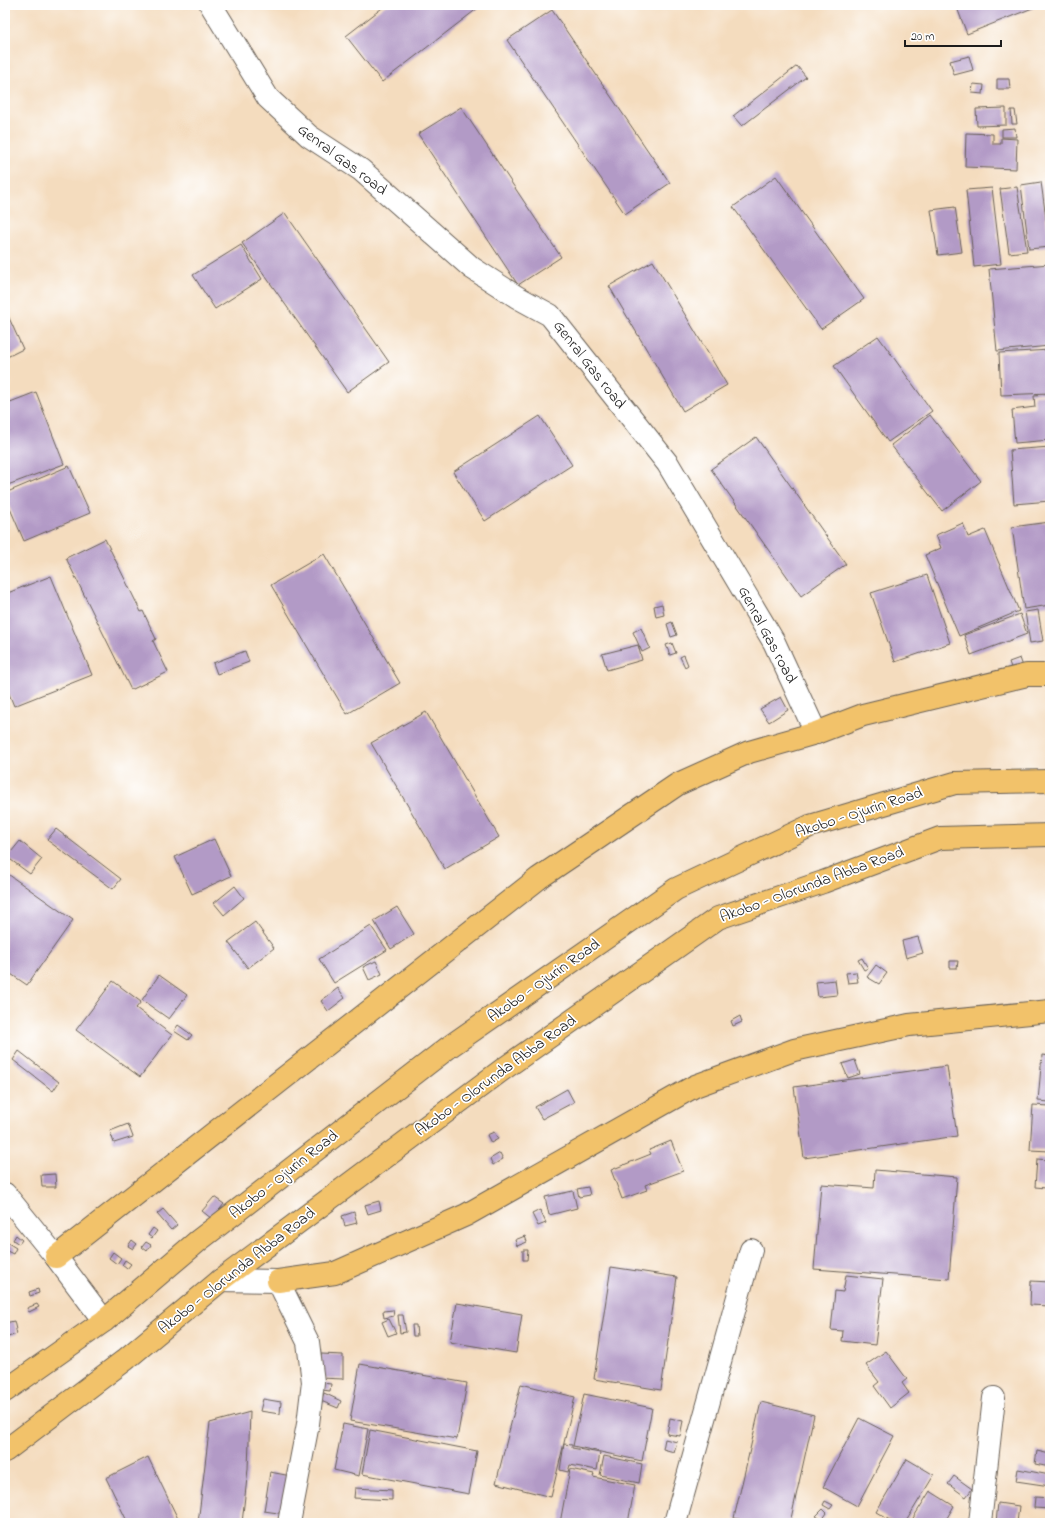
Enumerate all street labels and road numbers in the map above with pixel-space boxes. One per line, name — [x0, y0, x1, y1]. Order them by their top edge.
street label: Genral Gas road — [292, 118, 392, 202]
street label: Genral Gas road — [547, 315, 631, 415]
street label: Genral Gas road — [731, 582, 803, 688]
street label: Akobo - Ojurin Road — [792, 781, 926, 845]
street label: Akobo - Olorunda Abba Road — [717, 840, 907, 930]
street label: Akobo - Ojurin Road — [483, 933, 605, 1029]
street label: Akobo - Olorunda Abba Road — [410, 1009, 582, 1143]
street label: Akobo - Ojurin Road — [224, 1125, 344, 1225]
street label: Akobo - Olorunda Abba Road — [153, 1202, 321, 1340]

